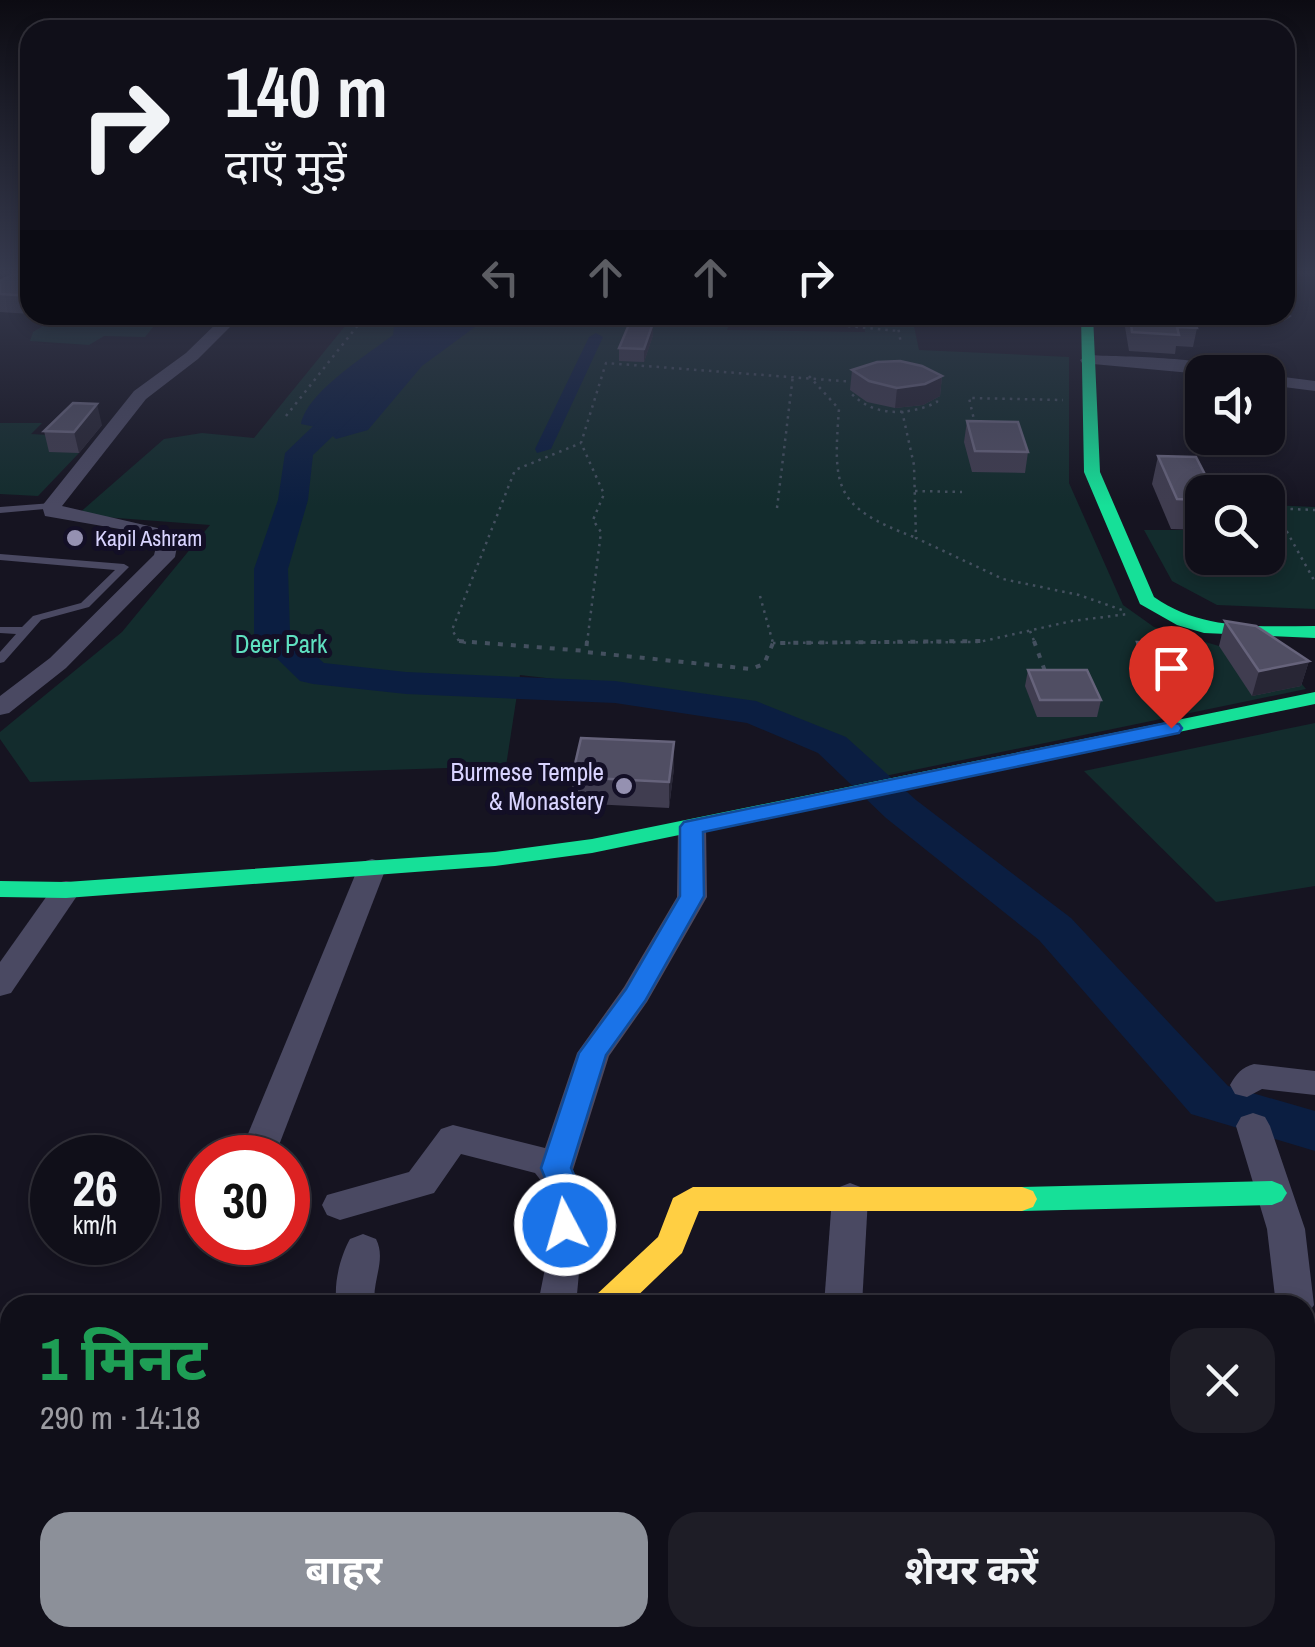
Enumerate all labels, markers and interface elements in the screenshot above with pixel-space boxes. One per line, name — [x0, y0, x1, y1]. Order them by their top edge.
text: 140 m — [225, 45, 388, 139]
icon: right — [60, 60, 190, 190]
text: दाएँ मुड़ें — [225, 135, 347, 196]
icon: left — [473, 250, 528, 305]
icon: ahead — [578, 250, 633, 305]
icon: ahead — [683, 250, 738, 305]
icon: right — [788, 250, 843, 305]
map controls — [1185, 355, 1285, 575]
button: sound — [1185, 355, 1285, 455]
button: search — [1185, 475, 1285, 575]
place label: Kapil Ashram — [95, 523, 202, 553]
marker: Kapil Ashram — [64, 527, 86, 549]
pin — [1129, 626, 1214, 729]
park label: Deer Park — [235, 627, 328, 661]
icon: arrive — [1144, 641, 1199, 696]
place label: Burmese Temple & Monastery — [451, 755, 605, 818]
marker: Burmese Temple & Monastery — [613, 775, 635, 797]
speed limit sign: 30 — [180, 1135, 310, 1265]
text: 26 — [72, 1154, 118, 1222]
position arrow — [513, 1173, 617, 1277]
text: km/h — [73, 1208, 117, 1242]
text: 1 मिनट — [40, 1318, 207, 1399]
button: close — [1170, 1328, 1275, 1433]
text: 290 m · 14:18 — [40, 1396, 200, 1439]
button: बाहर — [40, 1512, 648, 1627]
button: शेयर करें — [668, 1512, 1275, 1627]

